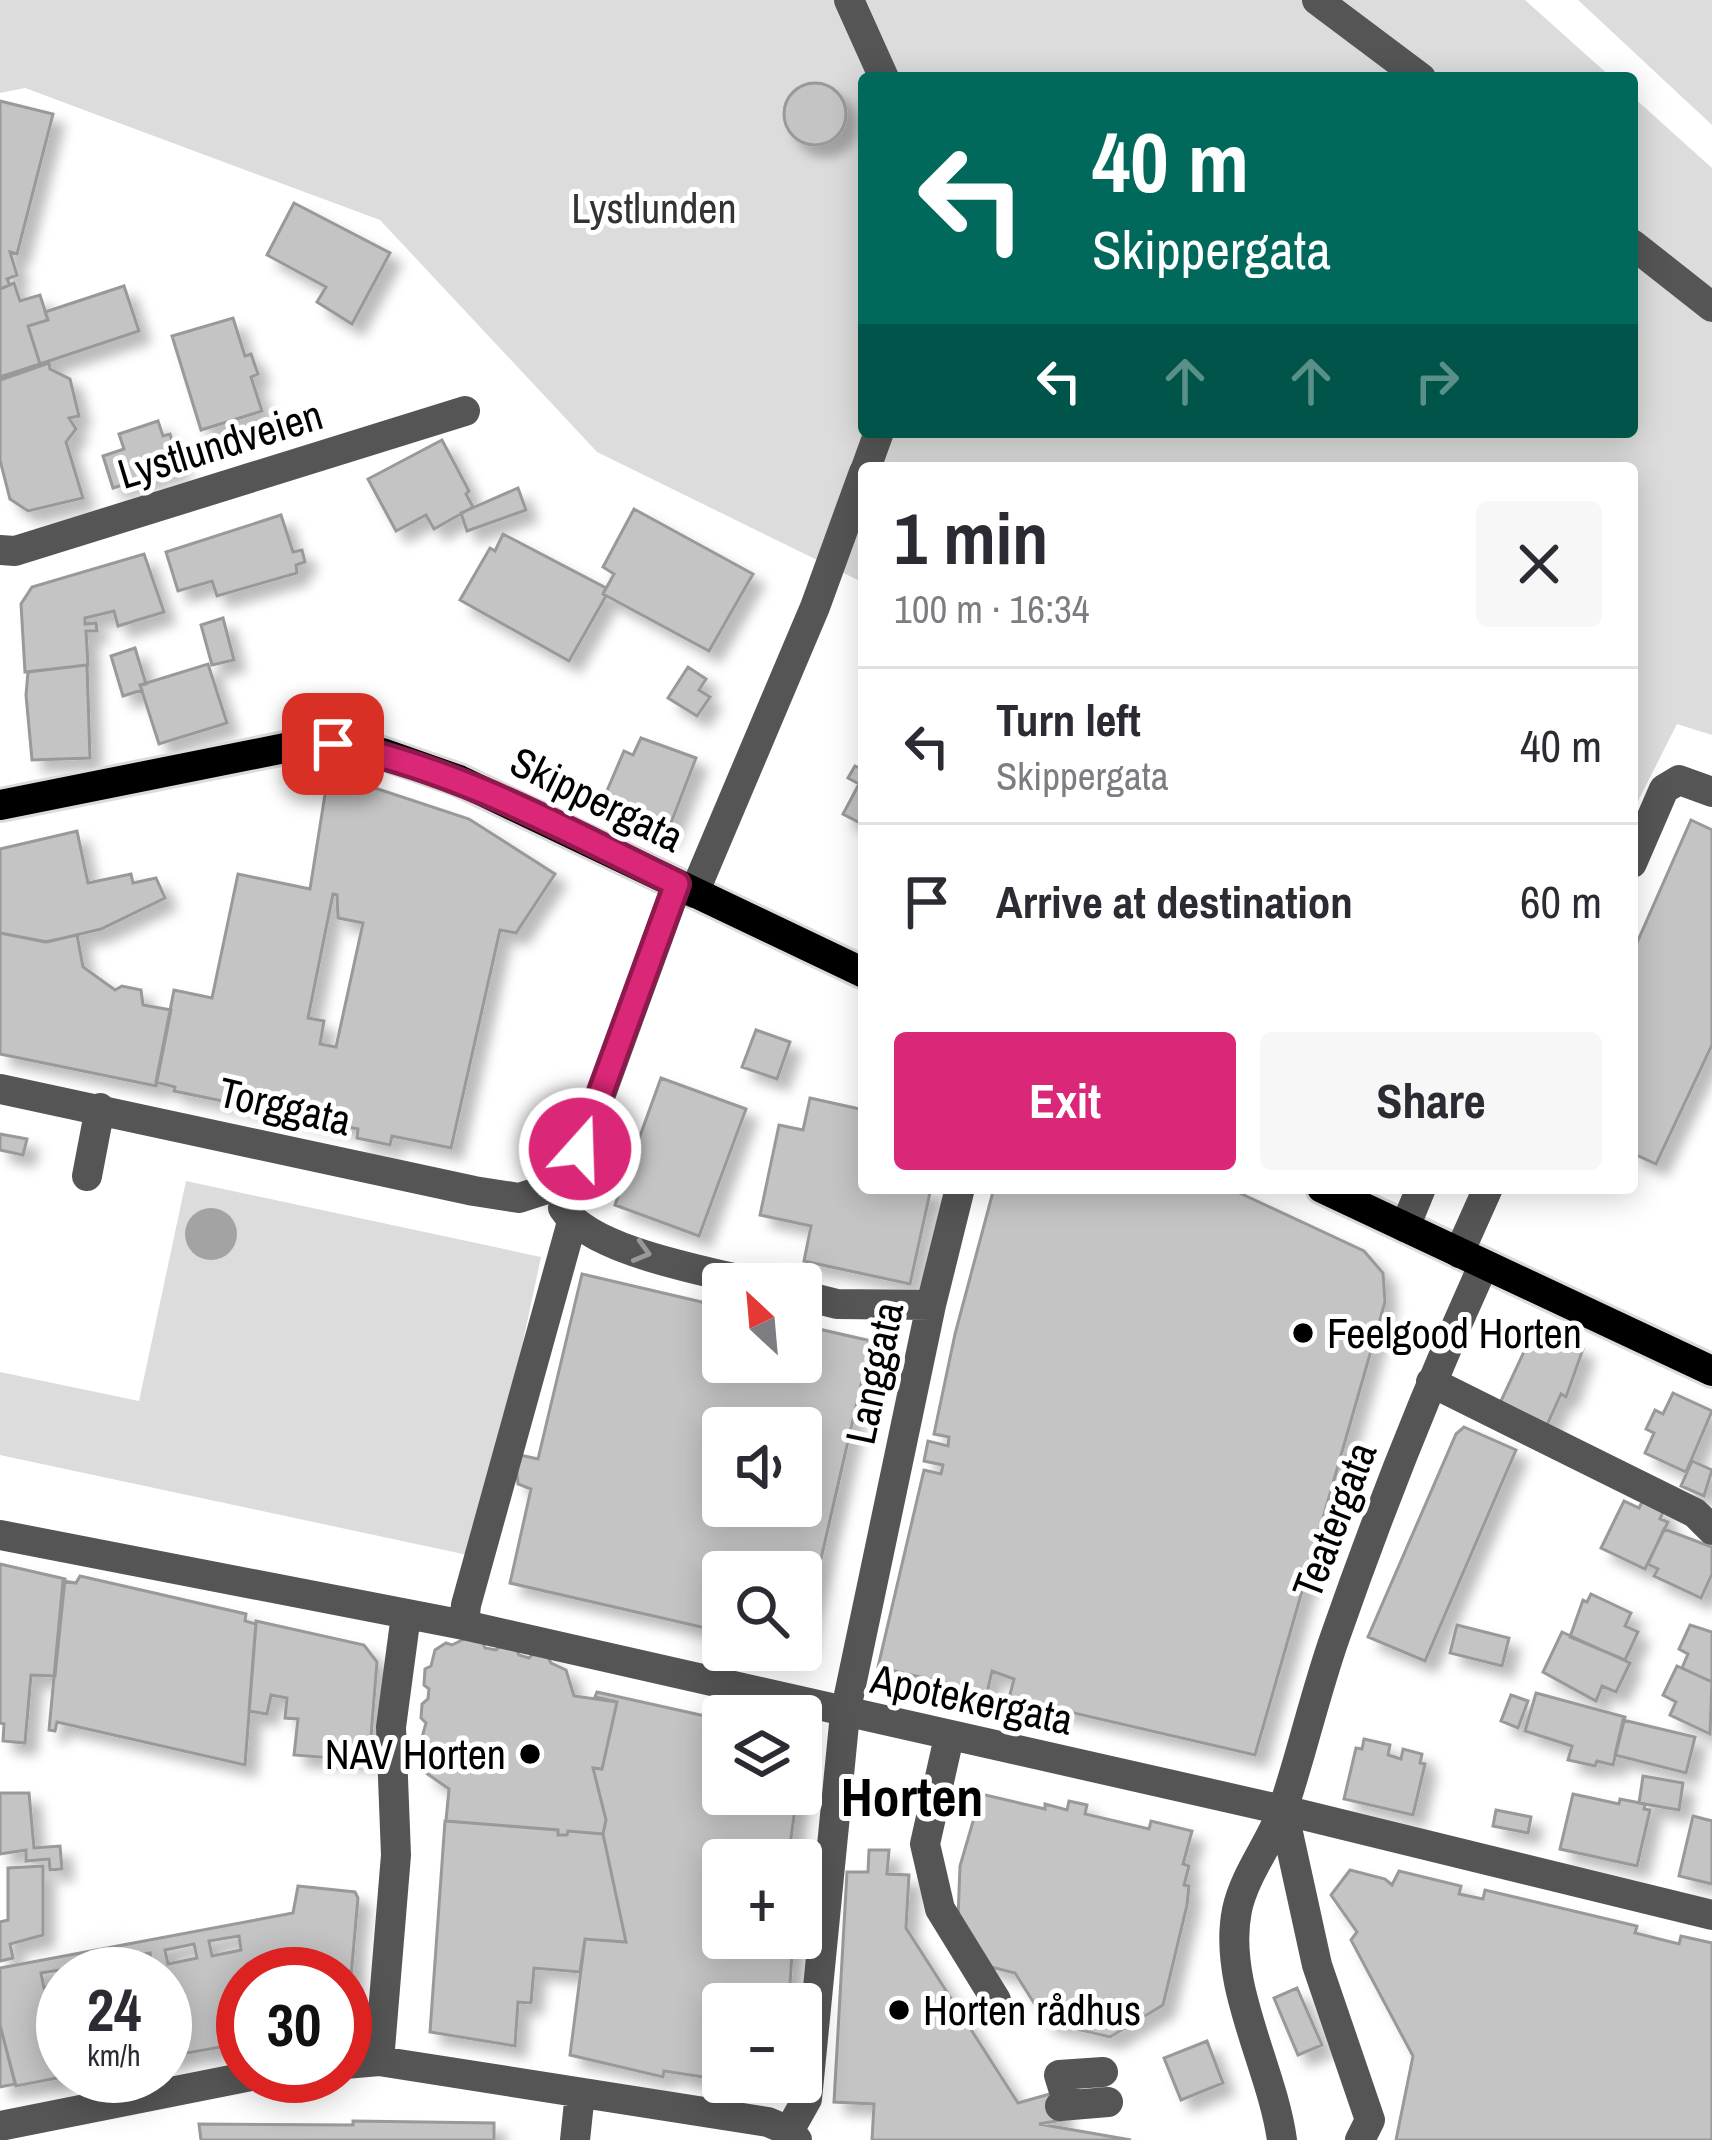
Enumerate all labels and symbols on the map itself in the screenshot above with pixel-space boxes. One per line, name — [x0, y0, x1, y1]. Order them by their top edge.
park label: Lystlunden — [571, 180, 737, 236]
street label: Lystlundveien — [111, 386, 329, 502]
pin — [282, 693, 384, 795]
street label: Skippergata — [501, 733, 693, 865]
street label: Torggata — [213, 1064, 357, 1148]
position arrow — [517, 1086, 643, 1212]
one-way arrow — [631, 1238, 652, 1263]
north arrow — [702, 1263, 822, 1383]
street label: Langgata — [832, 1297, 916, 1449]
place label: Feelgood Horten — [1327, 1305, 1582, 1361]
marker: Feelgood Horten — [1290, 1320, 1316, 1346]
street label: Teatergata — [1279, 1434, 1389, 1606]
street label: Apotekergata — [865, 1650, 1078, 1748]
place label: NAV Horten — [325, 1726, 506, 1782]
marker: NAV Horten — [517, 1741, 543, 1767]
district label: Horten — [841, 1760, 983, 1833]
speed limit sign: 30 — [216, 1947, 372, 2103]
place label: Horten rådhus — [923, 1982, 1141, 2038]
marker: Horten rådhus — [886, 1997, 912, 2023]

